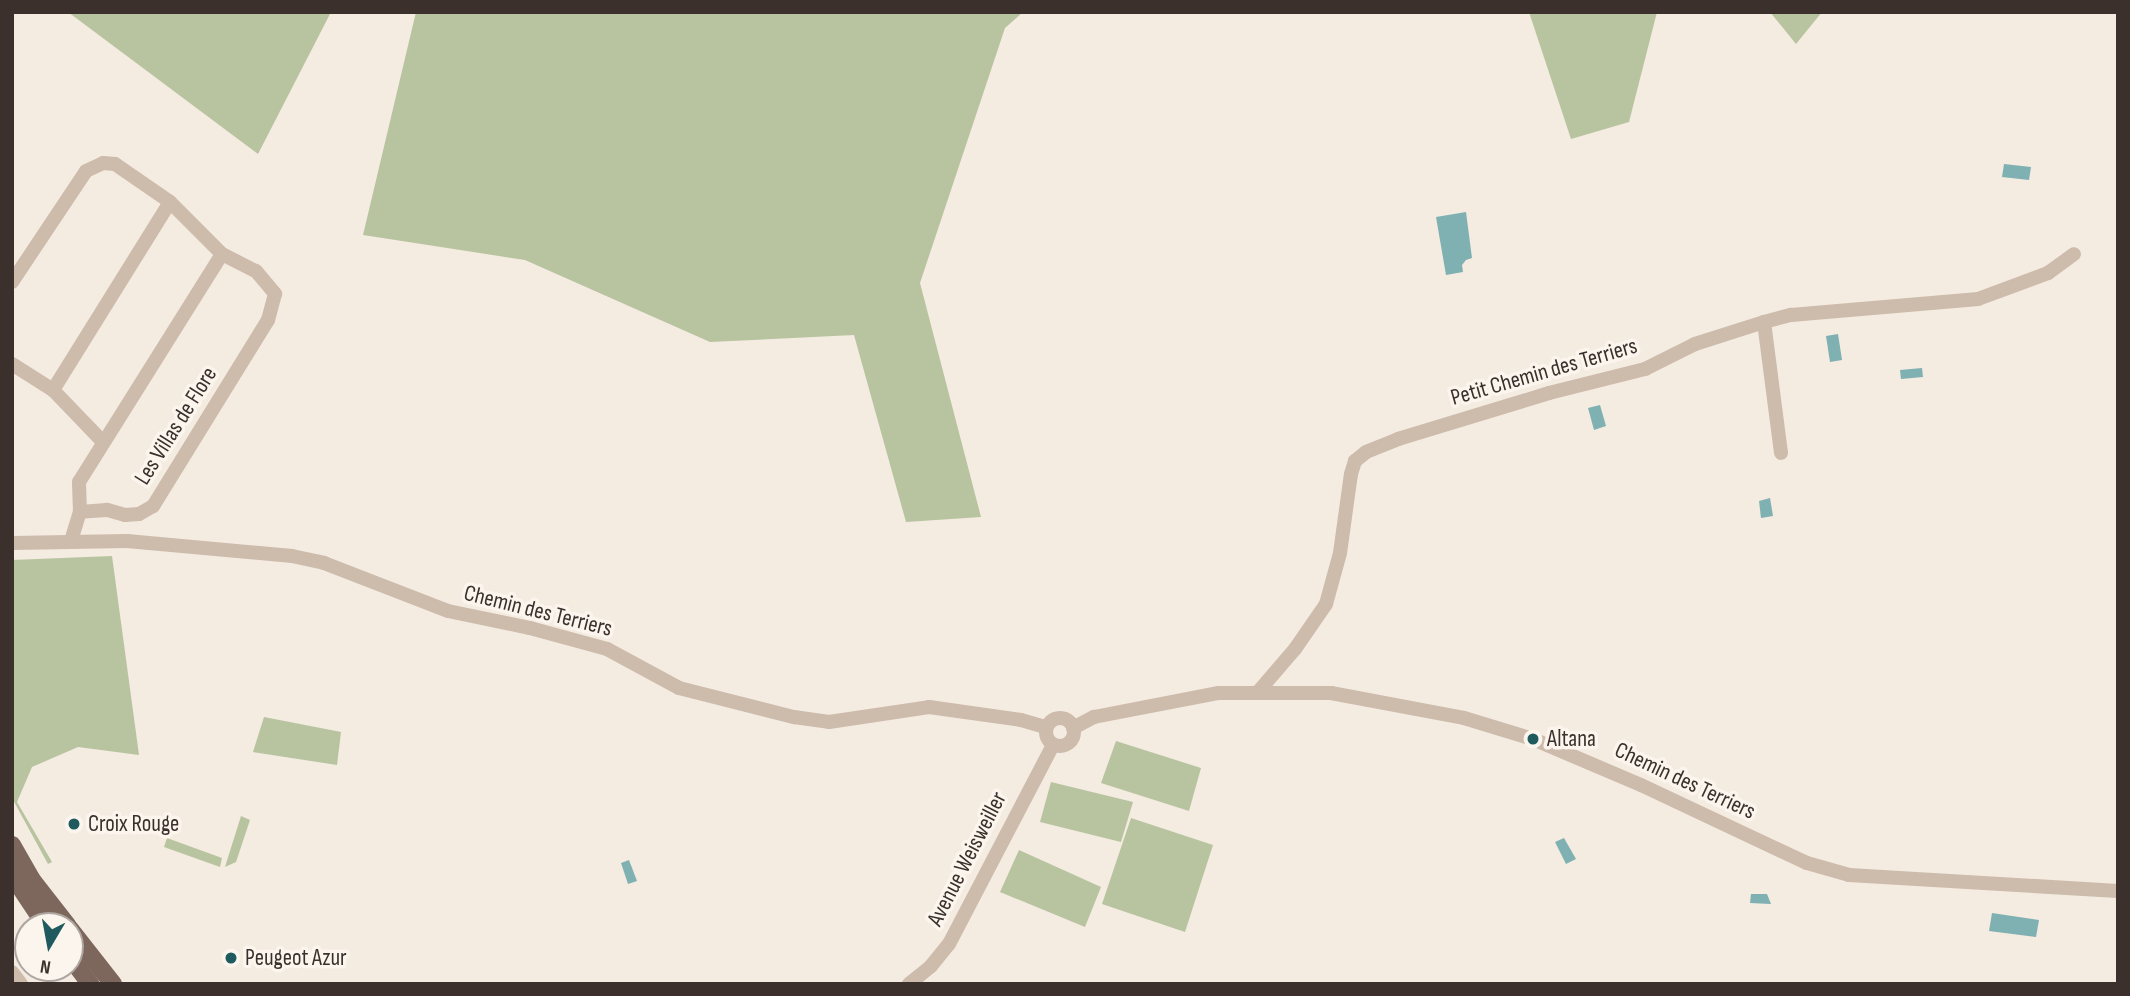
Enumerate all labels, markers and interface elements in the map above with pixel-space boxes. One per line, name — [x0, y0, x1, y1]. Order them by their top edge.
street label: Petit Chemin des Terriers — [1448, 332, 1640, 412]
street label: Les Villas de Flore — [129, 362, 223, 490]
street label: Chemin des Terriers — [461, 579, 615, 643]
place label: Altana — [1547, 725, 1596, 753]
marker: Altana — [1525, 731, 1541, 747]
street label: Chemin des Terriers — [1610, 736, 1760, 826]
street label: Avenue Weisweiller — [921, 787, 1013, 931]
place label: Croix Rouge — [88, 810, 179, 838]
marker: Croix Rouge — [66, 816, 82, 832]
north arrow — [14, 912, 84, 982]
place label: Peugeot Azur — [245, 944, 347, 972]
marker: Peugeot Azur — [223, 950, 239, 966]
text: N — [39, 954, 53, 978]

